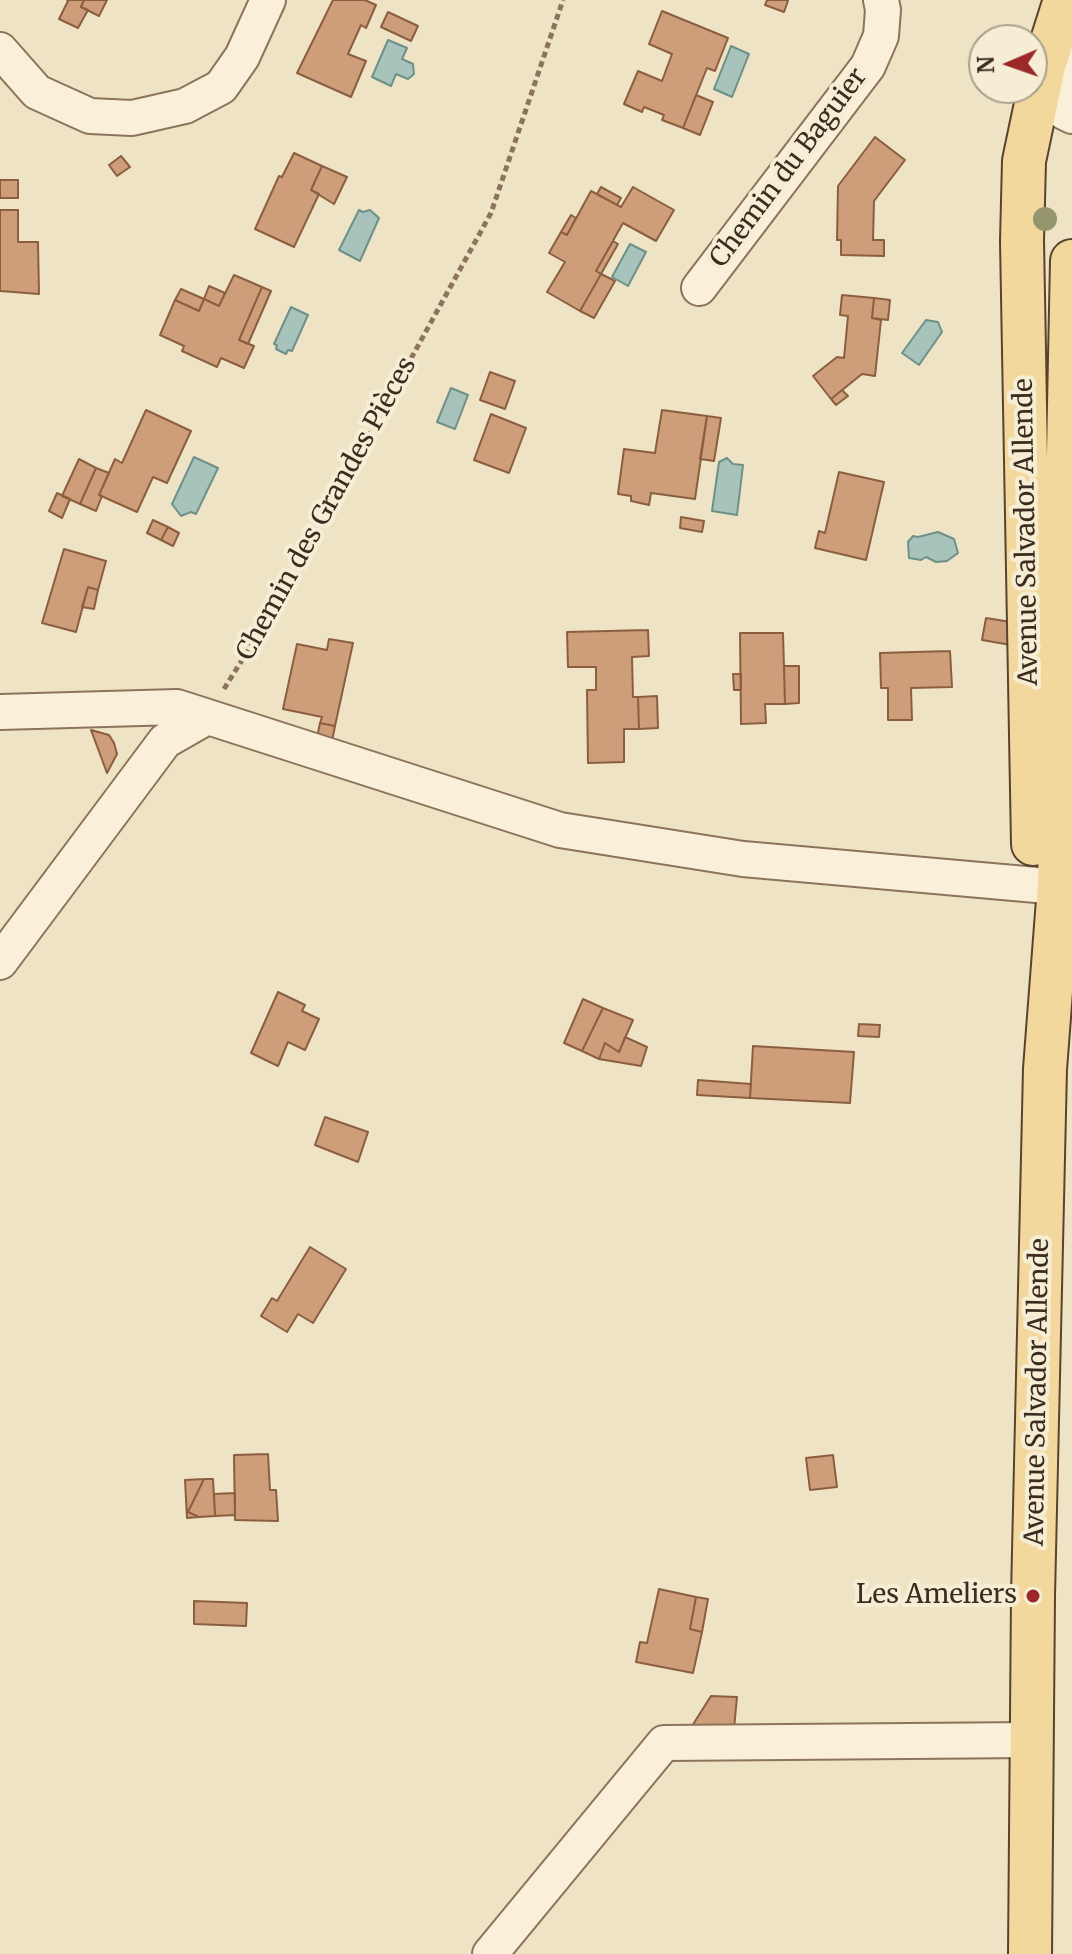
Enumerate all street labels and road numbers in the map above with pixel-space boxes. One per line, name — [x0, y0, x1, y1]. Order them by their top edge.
street label: Chemin du Baguier — [704, 62, 874, 274]
street label: Chemin des Grandes Pièces — [230, 352, 424, 666]
street label: Avenue Salvador Allende — [1009, 378, 1045, 686]
street label: Avenue Salvador Allende — [1020, 1238, 1056, 1546]

